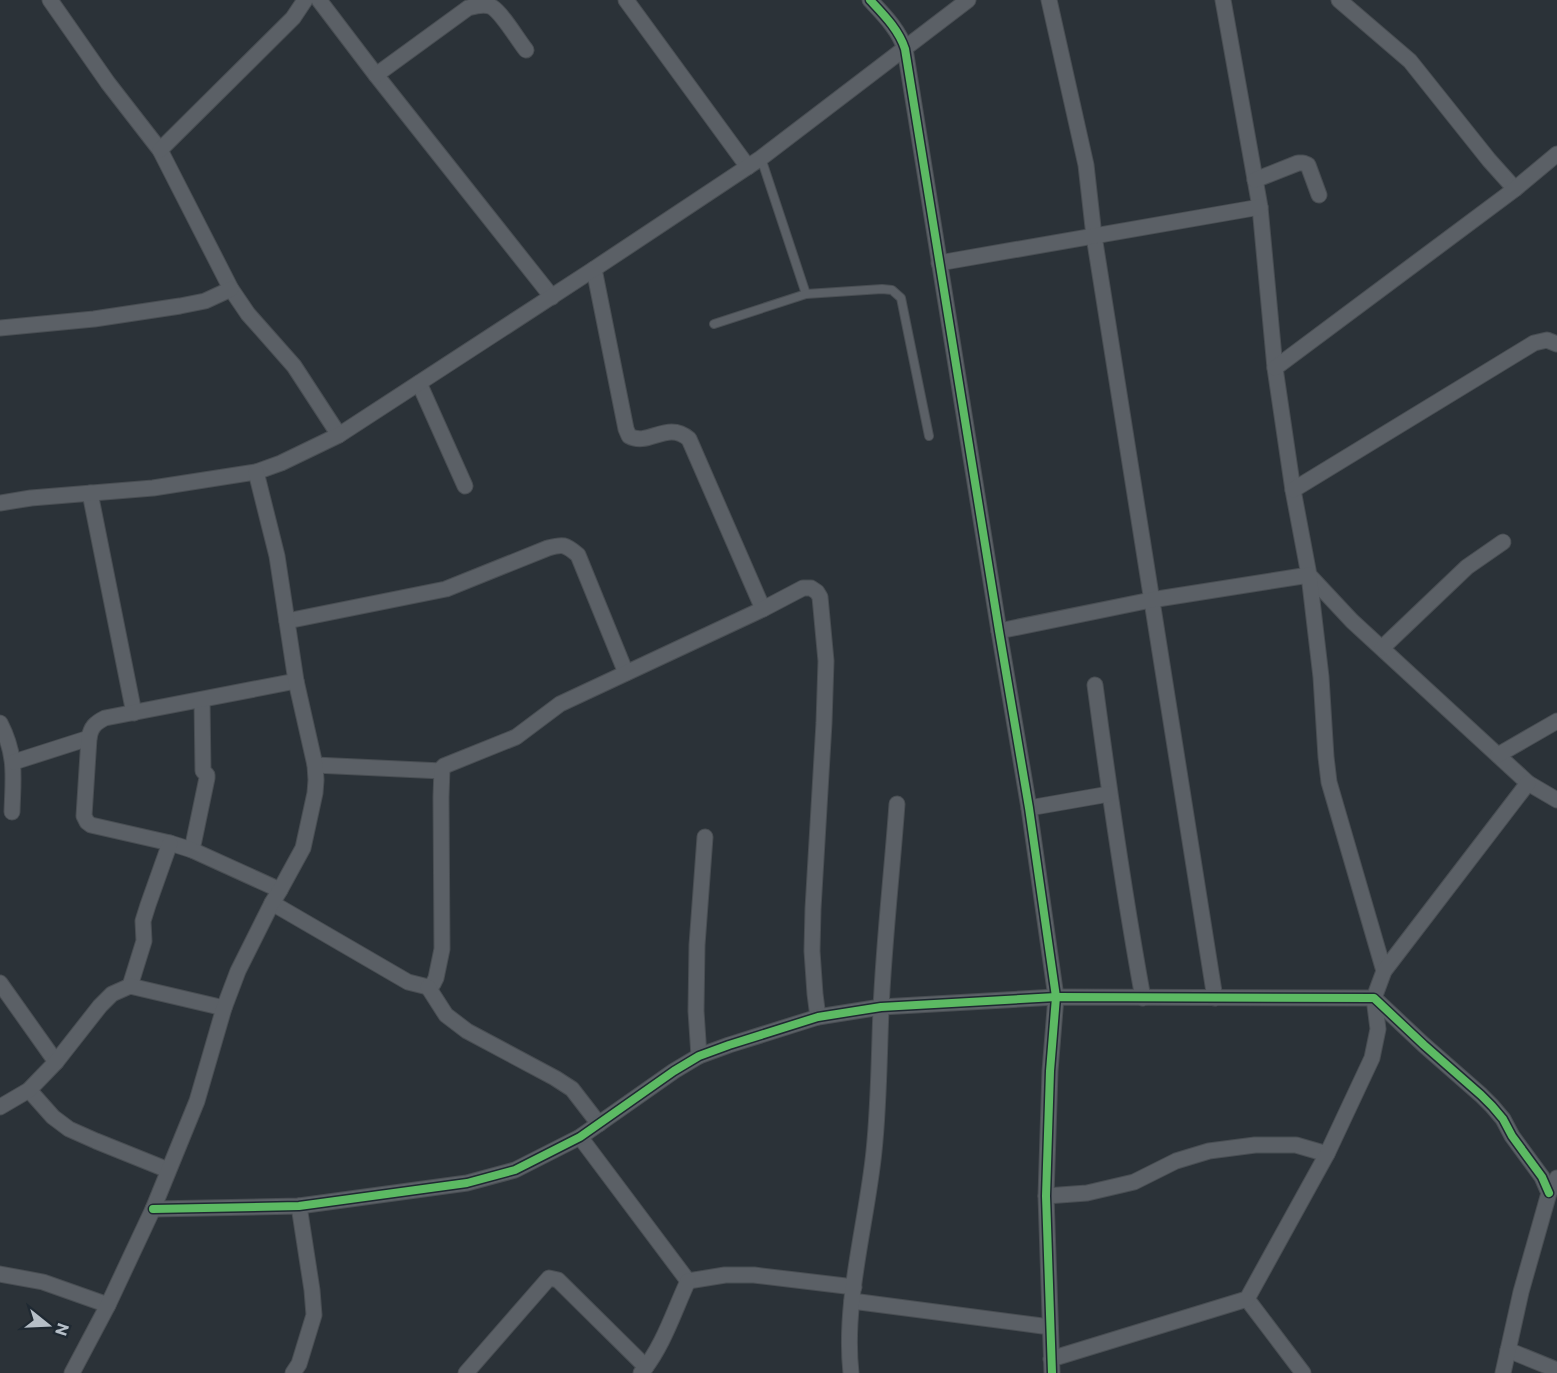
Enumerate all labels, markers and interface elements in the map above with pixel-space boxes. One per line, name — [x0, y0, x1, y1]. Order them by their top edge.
north arrow — [18, 1295, 78, 1355]
text: N — [52, 1321, 74, 1338]

